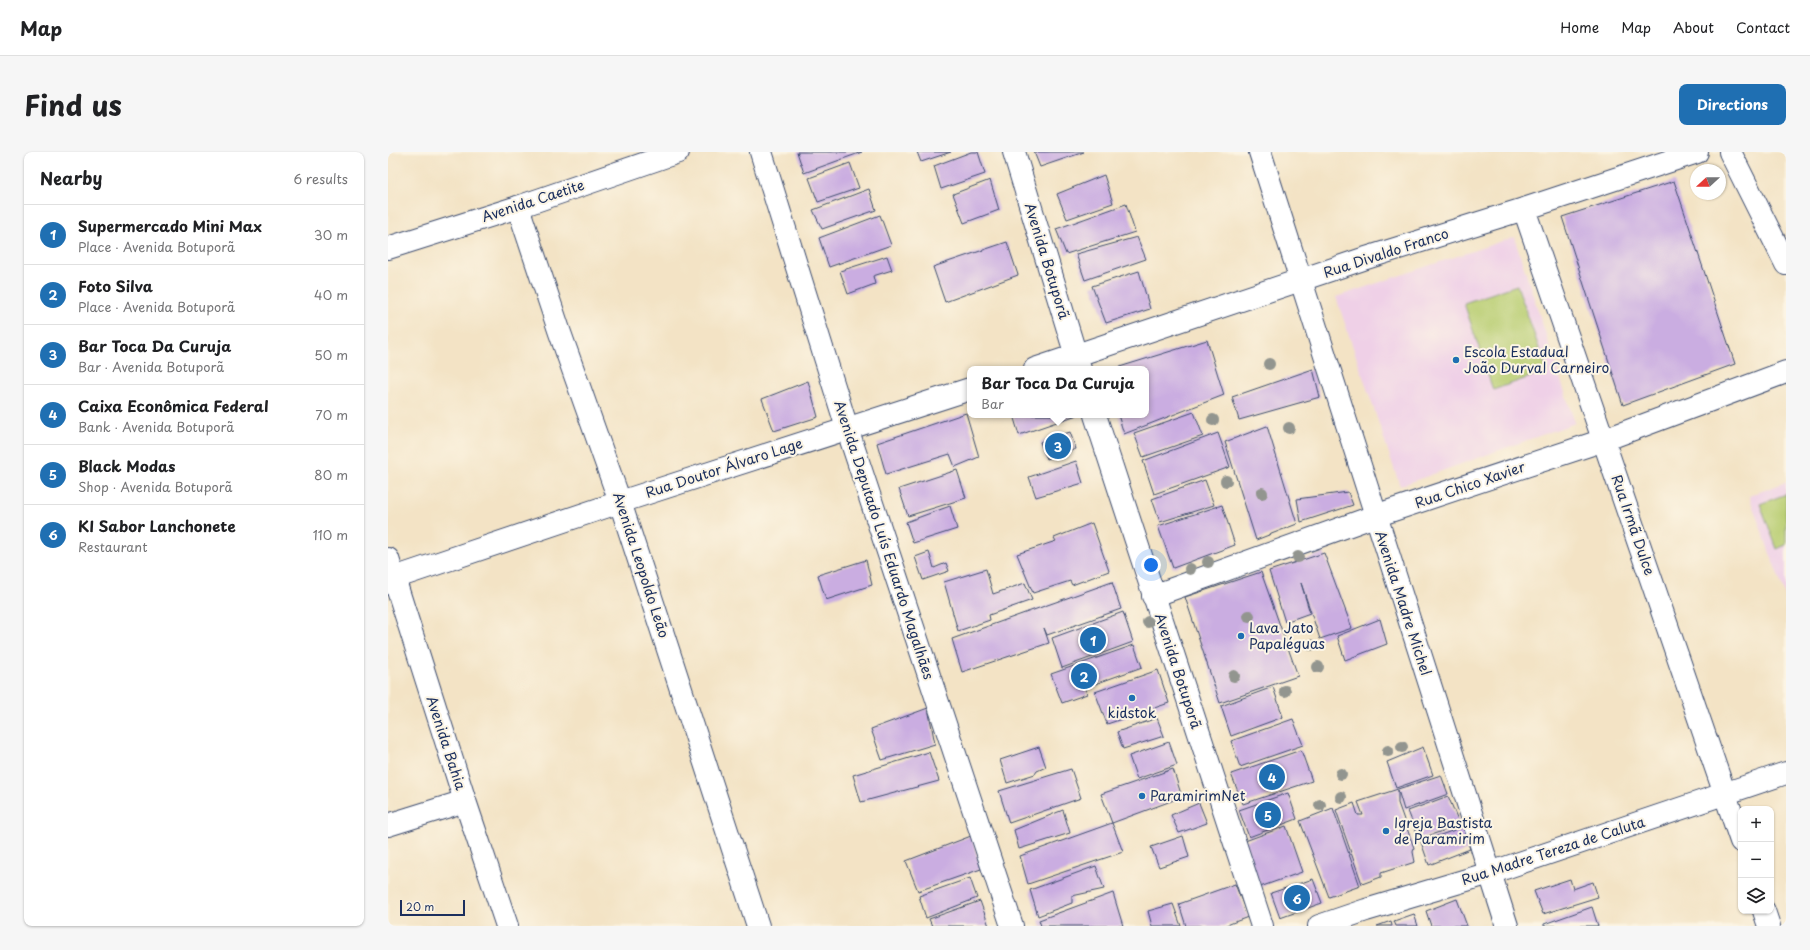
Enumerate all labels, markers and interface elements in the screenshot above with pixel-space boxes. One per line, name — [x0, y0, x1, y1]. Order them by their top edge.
text: Map — [20, 14, 62, 42]
text: Home — [1560, 17, 1599, 38]
text: Map — [1621, 17, 1651, 38]
text: About — [1673, 17, 1714, 38]
text: Contact — [1736, 17, 1790, 38]
text: Find us — [24, 83, 122, 126]
button: Directions — [1679, 84, 1786, 125]
north arrow — [1690, 164, 1726, 200]
text: Nearby — [40, 165, 102, 191]
text: 6 results — [293, 169, 348, 188]
street label: Avenida Caetite — [479, 174, 587, 227]
street label: Avenida Botuporã — [1020, 200, 1075, 322]
text: Supermercado Mini Max — [78, 214, 262, 237]
street label: Rua Divaldo Franco — [1321, 222, 1451, 283]
text: 1 — [50, 225, 56, 244]
text: 30 m — [314, 225, 348, 244]
text: Place · Avenida Botuporã — [78, 237, 235, 256]
text: Foto Silva — [78, 274, 153, 297]
text: 2 — [48, 285, 58, 304]
text: 40 m — [314, 285, 348, 304]
text: Place · Avenida Botuporã — [78, 297, 235, 316]
text: Bar Toca Da Curuja — [78, 334, 231, 357]
place label: Escola Estadual João Durval Carneiro — [1464, 341, 1610, 378]
text: 3 — [49, 345, 57, 364]
text: 50 m — [314, 345, 348, 364]
marker: Escola Estadual João Durval Carneiro — [1451, 355, 1461, 365]
text: Bar · Avenida Botuporã — [78, 357, 224, 376]
popup — [967, 366, 1149, 418]
text: Bar Toca Da Curuja — [981, 371, 1135, 394]
text: Caixa Econômica Federal — [78, 394, 269, 417]
text: Bar — [981, 394, 1004, 413]
street label: Avenida Deputado Luís Eduardo Magalhães — [829, 398, 940, 682]
text: 4 — [49, 405, 57, 424]
text: 70 m — [315, 405, 348, 424]
text: Bank · Avenida Botuporã — [78, 417, 234, 436]
pin: 3 — [1045, 431, 1071, 461]
street label: Rua Doutor Álvaro Lage — [643, 432, 805, 503]
text: Black Modas — [78, 454, 175, 477]
street label: Rua Chico Xavier — [1412, 456, 1528, 513]
text: 5 — [49, 465, 57, 484]
text: 80 m — [314, 465, 348, 484]
street label: Rua Irmã Dulce — [1606, 472, 1661, 578]
text: Shop · Avenida Botuporã — [78, 477, 232, 496]
street label: Avenida Leopoldo Leão — [608, 489, 675, 641]
text: KI Sabor Lanchonete — [78, 514, 236, 537]
text: 6 — [48, 525, 58, 544]
text: 110 m — [313, 525, 348, 544]
street label: Avenida Madre Michel — [1370, 528, 1437, 678]
text: Restaurant — [78, 537, 148, 556]
your location — [1141, 555, 1161, 575]
street label: Avenida Botuporã — [1150, 610, 1207, 732]
place label: Lava Jato Papaléguas — [1249, 617, 1325, 654]
pin: 1 — [1080, 625, 1106, 655]
marker: Lava Jato Papaléguas — [1236, 631, 1246, 641]
pin: 2 — [1071, 661, 1097, 691]
street label: Avenida Bahia — [421, 693, 472, 793]
marker: kidstok — [1127, 693, 1137, 703]
place label: kidstok — [1108, 702, 1157, 723]
pin: 4 — [1259, 762, 1285, 792]
place label: ParamirimNet — [1150, 785, 1246, 806]
marker: ParamirimNet — [1137, 791, 1147, 801]
pin: 5 — [1255, 800, 1281, 830]
map controls — [1738, 806, 1774, 914]
button: + — [1738, 806, 1774, 842]
street label: Rua Madre Tereza de Caluta — [1459, 811, 1648, 890]
place label: Igreja Bastista de Paramirim — [1394, 812, 1493, 849]
marker: Igreja Bastista de Paramirim — [1381, 826, 1391, 836]
button: − — [1738, 842, 1774, 878]
button: layers — [1738, 878, 1774, 914]
pin: 6 — [1284, 883, 1310, 913]
scale bar — [400, 898, 465, 917]
text: 20 m — [406, 898, 434, 915]

